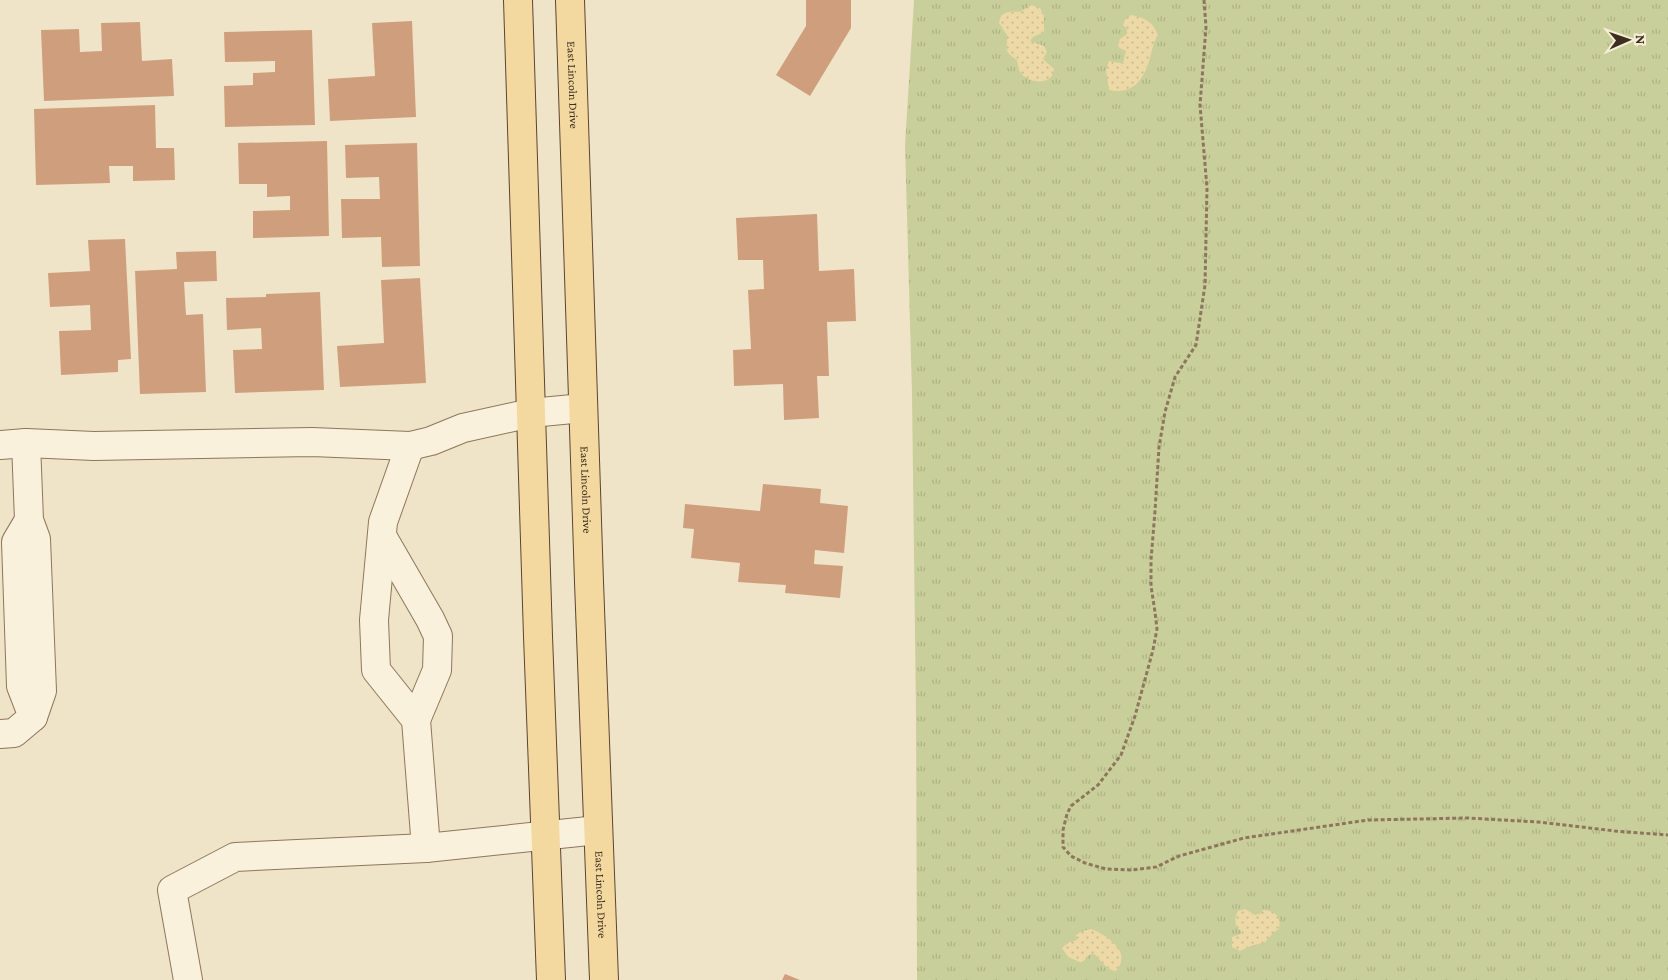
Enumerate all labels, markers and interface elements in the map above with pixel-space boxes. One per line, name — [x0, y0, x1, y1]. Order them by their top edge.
north arrow — [1603, 15, 1653, 65]
text: N — [1633, 34, 1649, 45]
street label: East Lincoln Drive — [564, 41, 581, 129]
street label: East Lincoln Drive — [578, 446, 594, 534]
street label: East Lincoln Drive — [592, 850, 609, 938]

